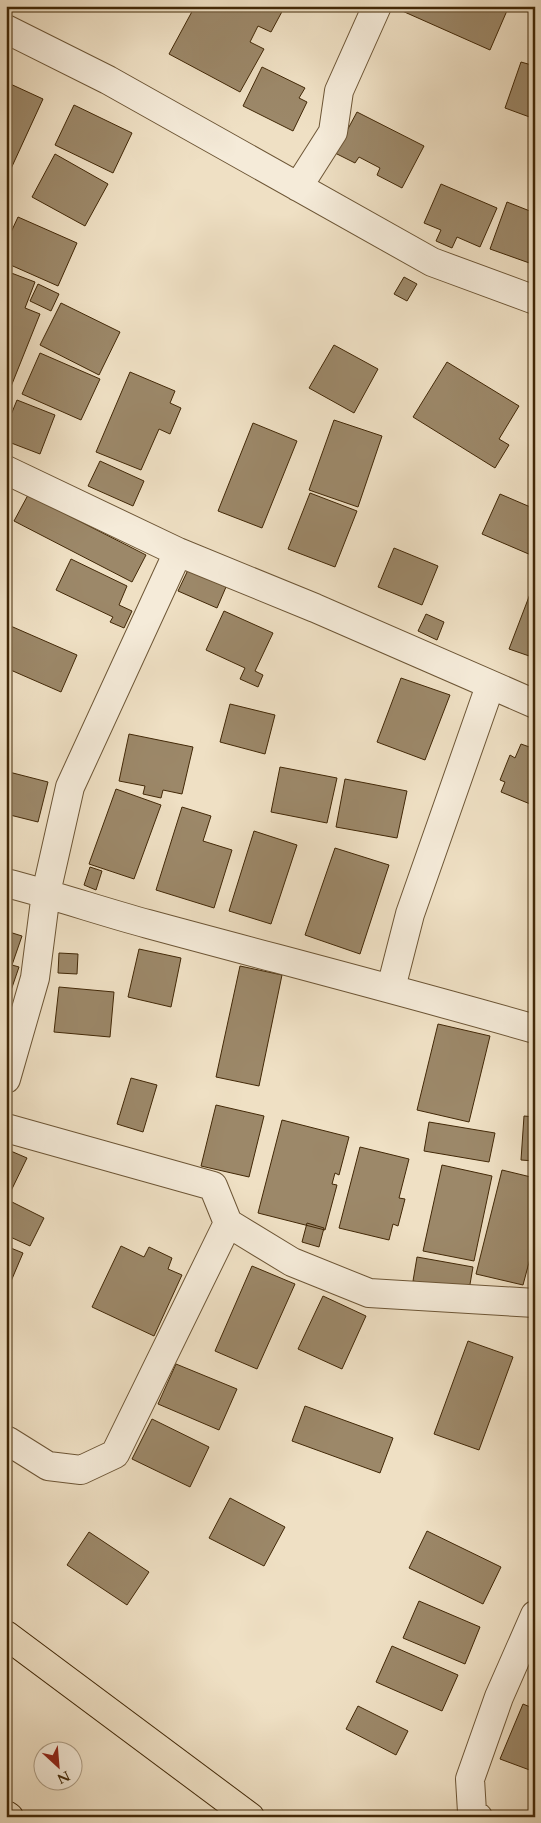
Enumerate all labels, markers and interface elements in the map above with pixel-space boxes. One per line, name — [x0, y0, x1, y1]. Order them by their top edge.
north arrow — [32, 1740, 82, 1790]
text: N — [54, 1766, 73, 1788]

